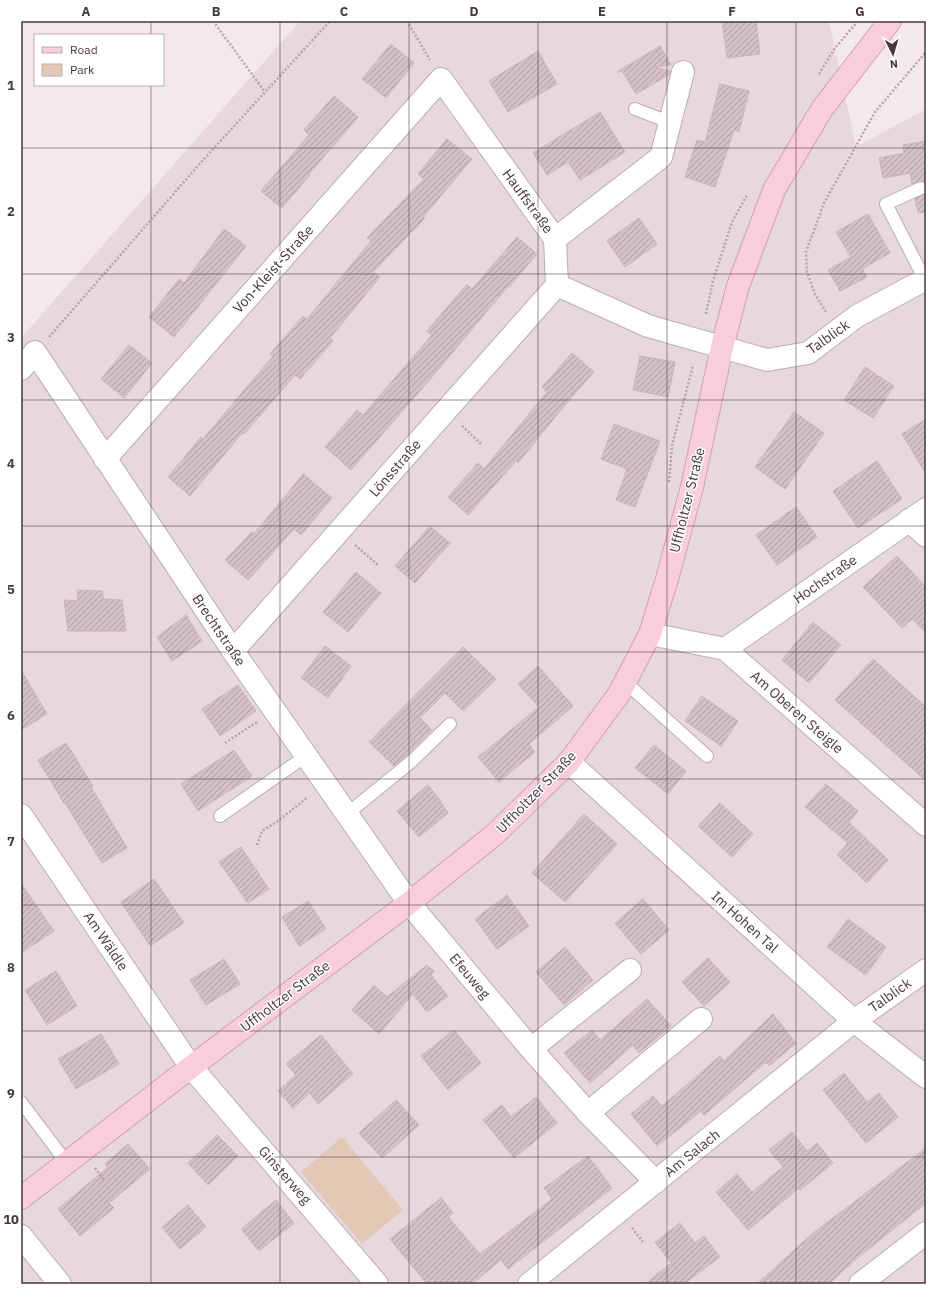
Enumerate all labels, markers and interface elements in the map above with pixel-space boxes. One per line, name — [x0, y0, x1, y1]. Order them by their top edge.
text: A — [82, 3, 91, 20]
text: B — [212, 3, 221, 20]
text: C — [340, 3, 349, 20]
text: D — [469, 3, 479, 20]
text: E — [598, 3, 606, 20]
text: F — [728, 3, 736, 20]
text: G — [855, 3, 865, 20]
legend — [34, 34, 164, 86]
north arrow — [873, 34, 913, 74]
text: Road — [70, 42, 98, 57]
text: N — [889, 57, 898, 71]
text: Park — [70, 62, 95, 77]
text: 1 — [7, 77, 15, 94]
street label: Hauffstraße — [499, 165, 558, 237]
text: 2 — [7, 203, 15, 220]
street label: Von-Kleist-Straße — [229, 221, 317, 317]
street label: Talblick — [803, 315, 853, 358]
text: 3 — [7, 329, 15, 346]
street label: Lönsstraße — [365, 435, 425, 500]
street label: Uffholtzer Straße — [665, 445, 709, 554]
text: 4 — [7, 455, 15, 472]
street label: Hochstraße — [790, 550, 861, 607]
text: 5 — [7, 581, 15, 598]
street label: Brechtstraße — [188, 591, 250, 670]
street label: Am Oberen Steigle — [747, 667, 847, 757]
text: 6 — [7, 707, 15, 724]
street label: Uffholtzer Straße — [492, 747, 580, 837]
text: 7 — [7, 833, 15, 850]
street label: Im Hohen Tal — [708, 887, 782, 957]
street label: Am Wäldle — [80, 908, 133, 974]
street label: Efeuweg — [446, 950, 495, 1003]
street label: Uffholtzer Straße — [237, 956, 334, 1036]
text: 8 — [7, 959, 15, 976]
street label: Talblick — [865, 973, 915, 1016]
text: 9 — [7, 1085, 15, 1102]
street label: Am Salach — [661, 1125, 723, 1181]
street label: Ginsterweg — [255, 1142, 316, 1208]
text: 10 — [3, 1211, 19, 1228]

